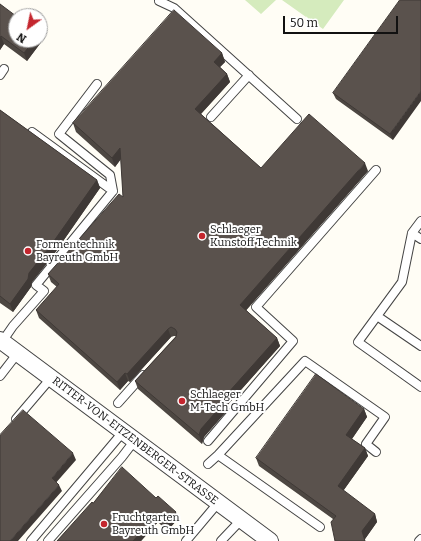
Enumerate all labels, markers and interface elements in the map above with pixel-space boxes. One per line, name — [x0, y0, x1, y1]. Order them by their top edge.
north arrow — [8, 8, 48, 48]
scale bar — [285, 8, 400, 34]
text: 50 m — [290, 16, 318, 30]
text: N — [15, 30, 29, 45]
place label: Schlaeger Kunstoff Technik — [210, 223, 297, 249]
marker: Schlaeger Kunstoff Technik — [197, 231, 207, 241]
place label: Formentechnik Bayreuth GmbH — [36, 238, 118, 264]
marker: Formentechnik Bayreuth GmbH — [23, 246, 33, 256]
street label: RITTER-VON-EITZENBERGER-STRASSE — [49, 374, 221, 508]
place label: Schlaeger M-Tech GmbH — [190, 388, 264, 414]
marker: Schlaeger M-Tech GmbH — [177, 396, 187, 406]
place label: Fruchtgarten Bayreuth GmbH — [112, 511, 194, 537]
marker: Fruchtgarten Bayreuth GmbH — [99, 519, 109, 529]

